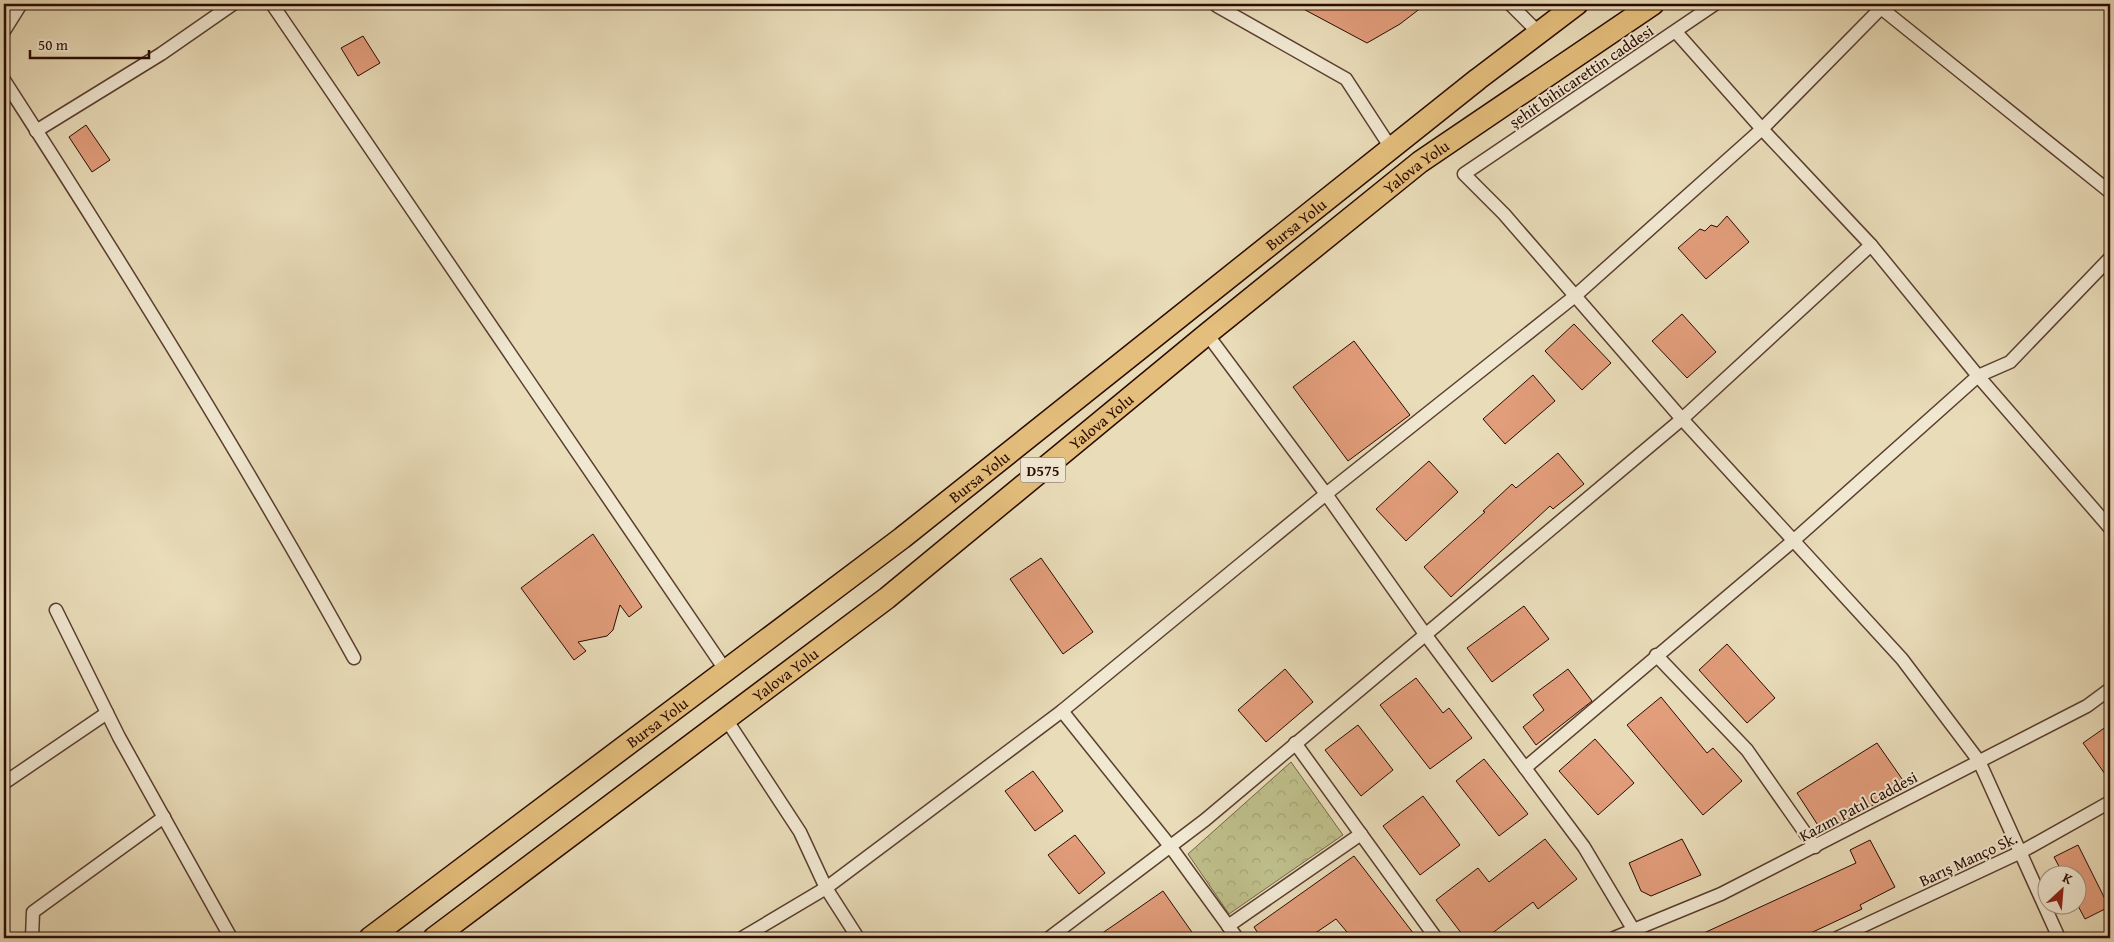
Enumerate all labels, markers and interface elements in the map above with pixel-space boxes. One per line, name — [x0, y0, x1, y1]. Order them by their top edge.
street label: şehit bihicarettin caddesi — [1504, 18, 1658, 133]
scale bar — [30, 28, 149, 60]
text: 50 m — [38, 34, 69, 55]
street label: Yalova Yolu — [1378, 134, 1454, 199]
street label: Bursa Yolu — [1260, 192, 1332, 256]
street label: Yalova Yolu — [1064, 387, 1139, 455]
street label: Bursa Yolu — [943, 445, 1015, 508]
road number: D575 — [1020, 458, 1066, 482]
street label: Yalova Yolu — [747, 641, 824, 707]
street label: Bursa Yolu — [621, 691, 693, 753]
street label: Kazım Patıl Caddesi — [1794, 764, 1922, 847]
street label: Barış Manço Sk. — [1915, 826, 2021, 892]
north arrow — [2036, 864, 2086, 914]
text: K — [2059, 867, 2076, 889]

